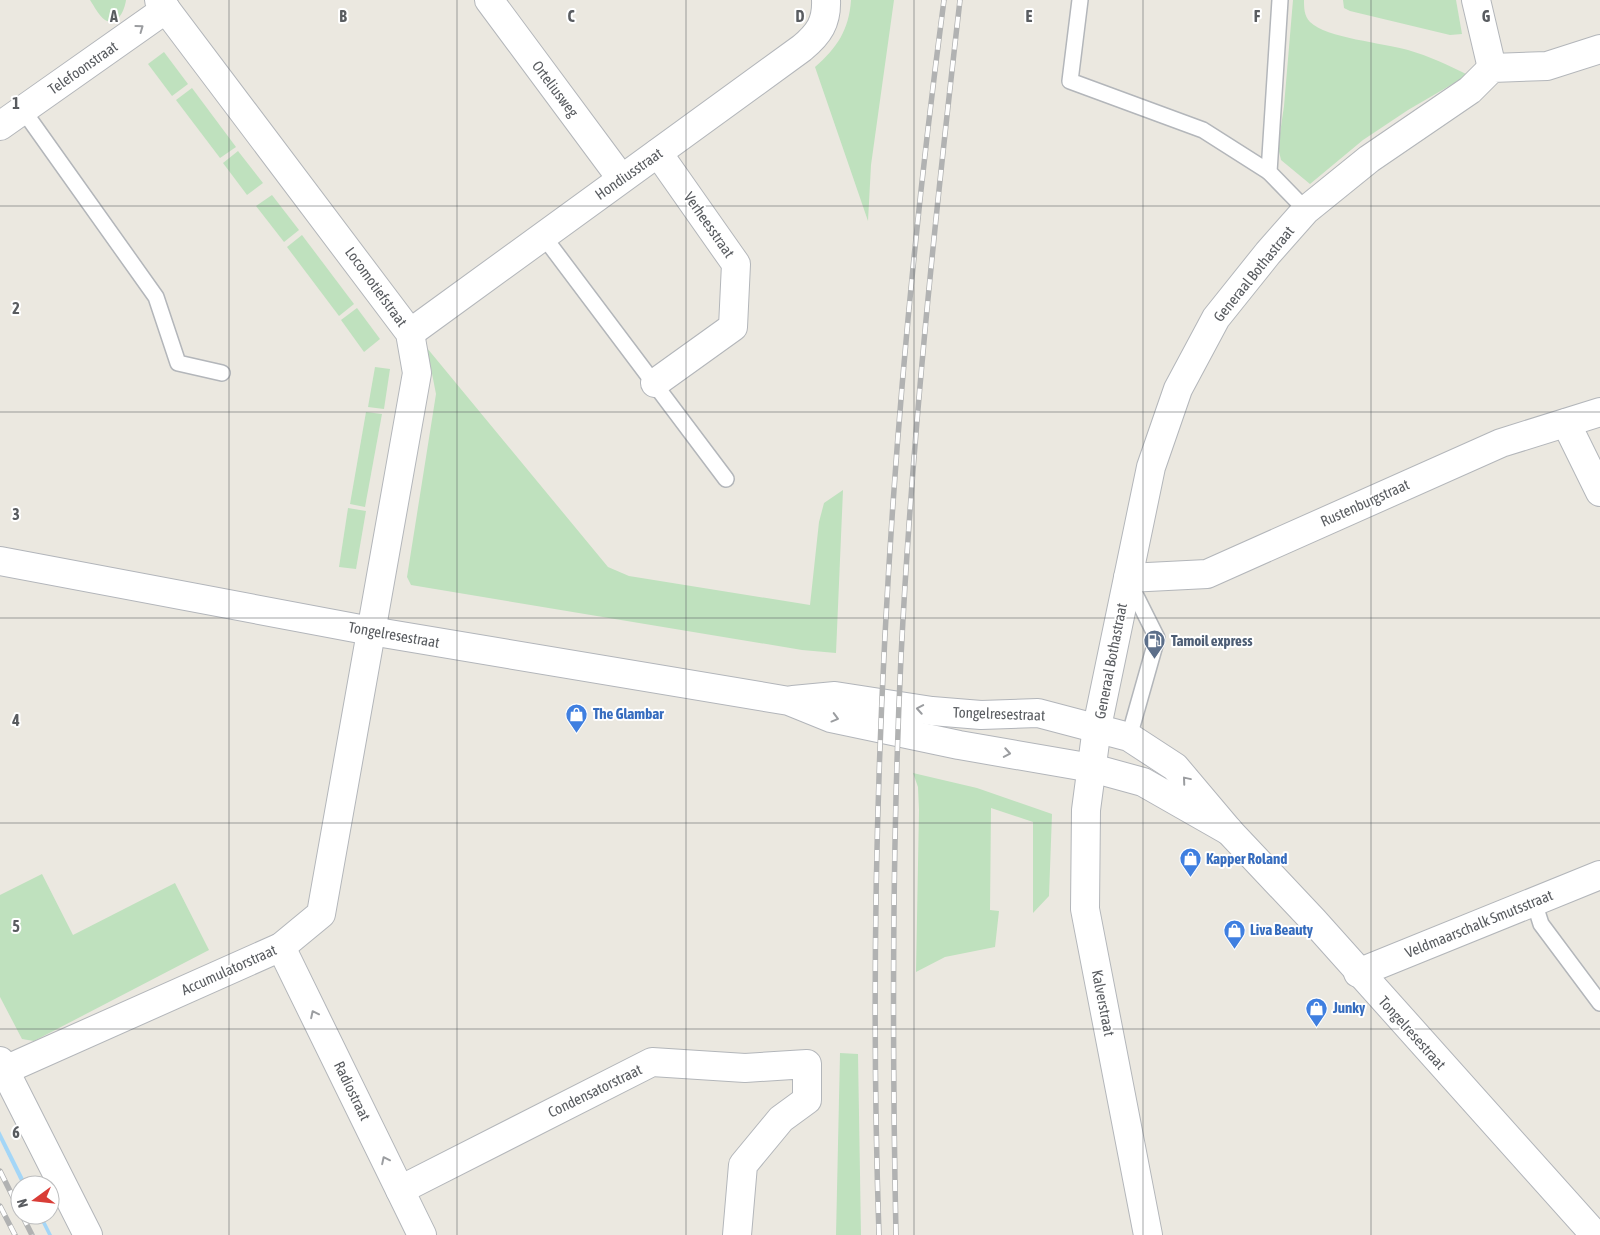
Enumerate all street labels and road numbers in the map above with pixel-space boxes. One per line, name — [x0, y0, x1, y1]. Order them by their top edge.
street label: Telefoonstraat — [45, 37, 121, 98]
street label: Orteliusweg — [529, 57, 582, 121]
street label: Hondiusstraat — [592, 144, 666, 203]
street label: Verheesstraat — [681, 189, 738, 261]
street label: Generaal Bothastraat — [1210, 223, 1297, 325]
street label: Locomotiefstraat — [342, 244, 411, 330]
street label: Rustenburgstraat — [1318, 475, 1412, 530]
street label: Generaal Bothastraat — [1091, 602, 1130, 720]
street label: Tongelresestraat — [347, 618, 441, 651]
street label: Tongelresestraat — [953, 703, 1045, 724]
street label: Veldmaarschalk Smutsstraat — [1403, 886, 1555, 961]
street label: Accumulatorstraat — [179, 941, 279, 998]
street label: Kalverstraat — [1089, 968, 1118, 1037]
street label: Tongelresestraat — [1375, 993, 1450, 1073]
street label: Radiostraat — [331, 1058, 374, 1123]
street label: Condensatorstraat — [545, 1061, 644, 1121]

